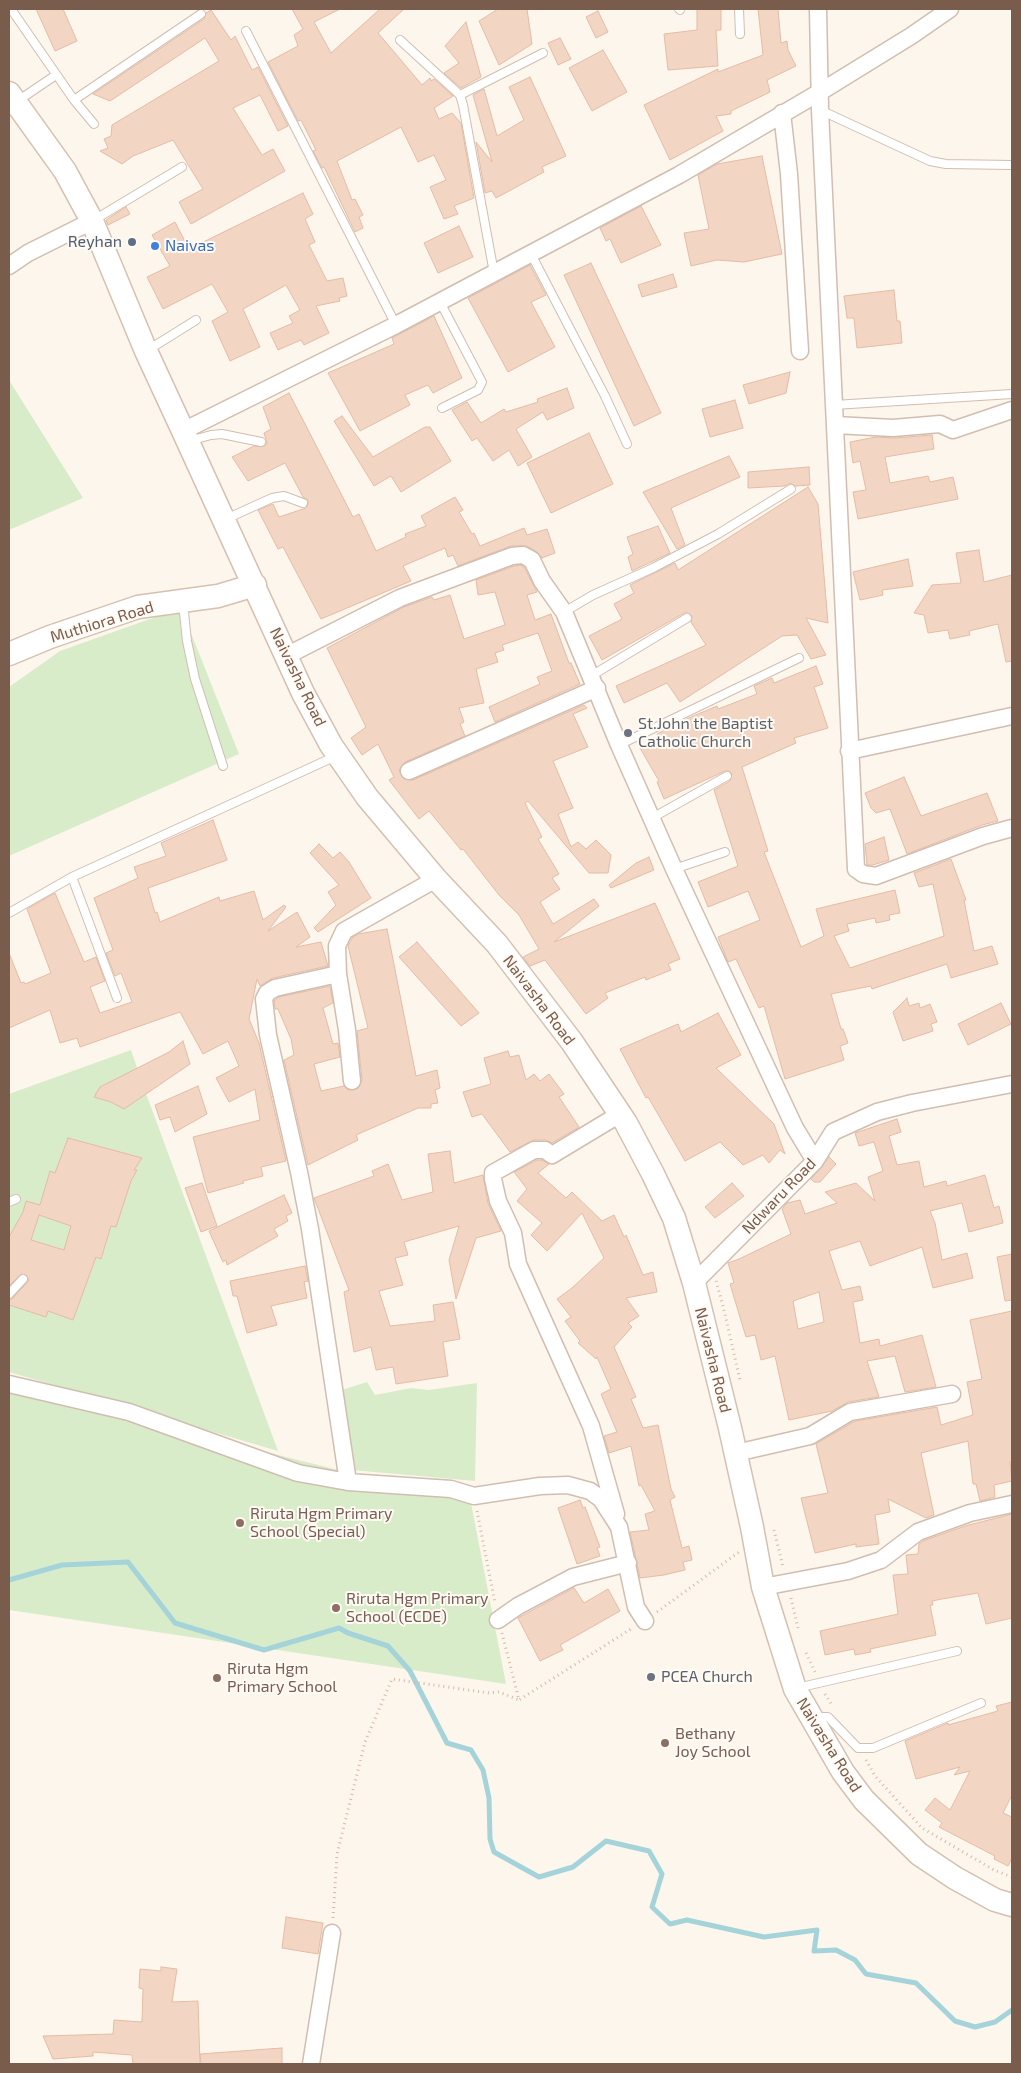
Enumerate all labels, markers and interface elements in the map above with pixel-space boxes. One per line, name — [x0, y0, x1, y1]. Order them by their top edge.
place label: Reyhan — [68, 232, 122, 252]
marker: Reyhan — [126, 236, 138, 248]
place label: Naivas — [165, 236, 214, 256]
marker: Naivas — [149, 240, 161, 252]
street label: Muthiora Road — [48, 597, 156, 647]
street label: Naivasha Road — [266, 624, 330, 730]
place label: St.John the Baptist Catholic Church — [638, 714, 773, 752]
marker: St.John the Baptist Catholic Church — [622, 727, 634, 739]
street label: Naivasha Road — [499, 951, 579, 1049]
street label: Ndwaru Road — [738, 1154, 820, 1238]
street label: Naivasha Road — [691, 1305, 735, 1415]
place label: Riruta Hgm Primary School (Special) — [250, 1504, 393, 1542]
marker: Riruta Hgm Primary School (Special) — [234, 1517, 246, 1529]
place label: Riruta Hgm Primary School (ECDE) — [346, 1589, 489, 1627]
marker: Riruta Hgm Primary School (ECDE) — [330, 1602, 342, 1614]
place label: Riruta Hgm Primary School — [227, 1659, 337, 1697]
place label: PCEA Church — [661, 1667, 753, 1687]
marker: PCEA Church — [645, 1671, 657, 1683]
marker: Riruta Hgm Primary School — [211, 1672, 223, 1684]
street label: Naivasha Road — [792, 1694, 866, 1796]
place label: Bethany Joy School — [675, 1724, 750, 1762]
marker: Bethany Joy School — [659, 1737, 671, 1749]

